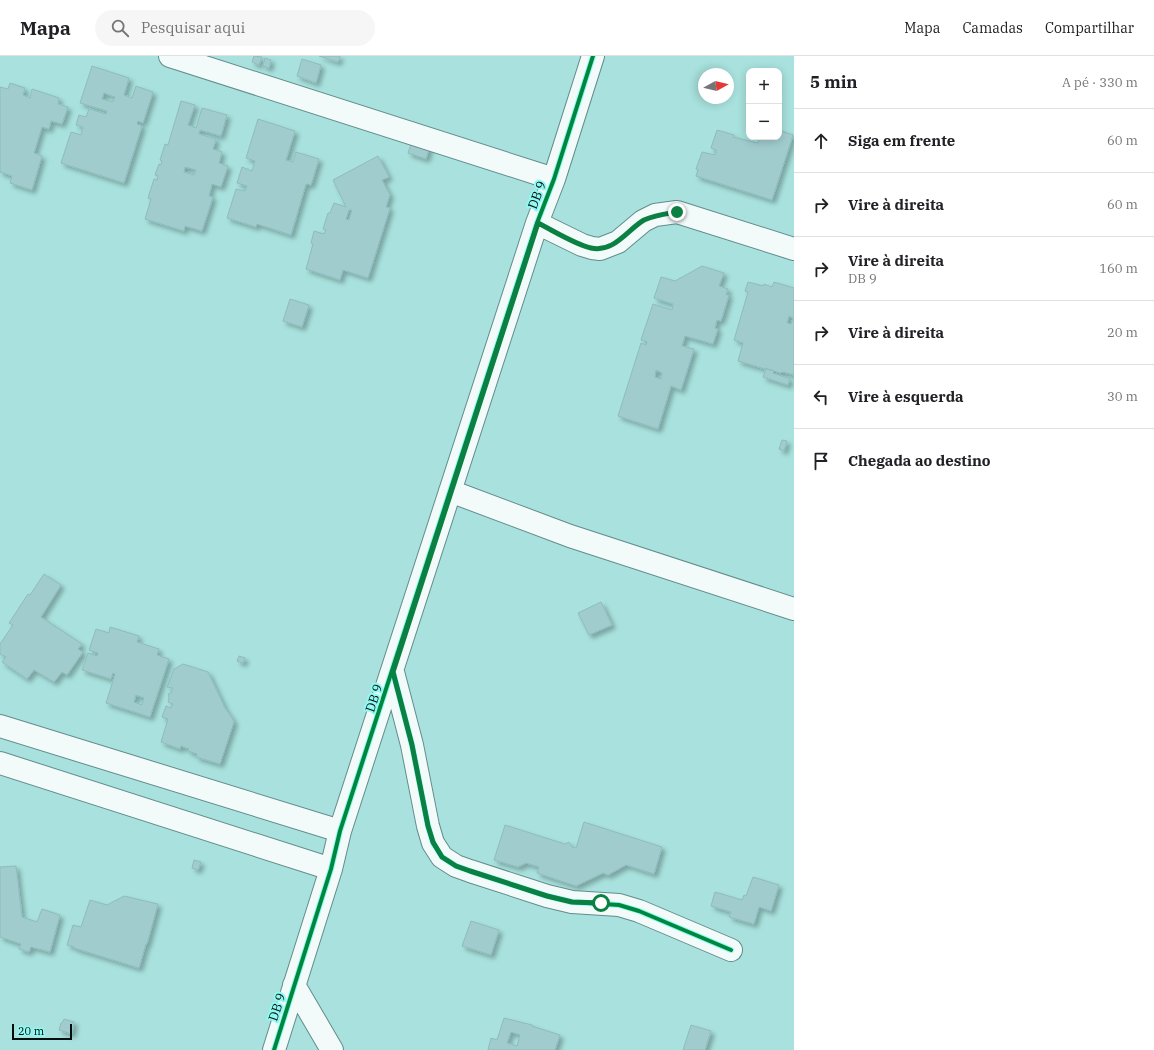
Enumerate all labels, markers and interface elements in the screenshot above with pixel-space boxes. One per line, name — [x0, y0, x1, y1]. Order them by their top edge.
search box — [95, 10, 375, 46]
text: Mapa — [20, 16, 71, 40]
icon: search — [109, 17, 131, 39]
text: Pesquisar aqui — [141, 18, 245, 37]
text: Mapa — [904, 19, 940, 37]
text: Camadas — [962, 19, 1023, 37]
text: Compartilhar — [1045, 19, 1134, 37]
north arrow — [698, 68, 734, 104]
map controls — [746, 68, 782, 140]
button: + — [746, 68, 782, 104]
text: 5 min — [810, 71, 858, 93]
text: A pé · 330 m — [1062, 74, 1138, 91]
button: − — [746, 104, 782, 140]
icon: ahead — [810, 130, 832, 152]
text: Siga em frente — [848, 131, 955, 150]
text: 60 m — [1107, 132, 1138, 149]
street label: DB 9 — [524, 179, 550, 211]
icon: right — [810, 194, 832, 216]
text: Vire à direita — [848, 195, 944, 214]
text: 60 m — [1107, 196, 1138, 213]
route end — [668, 203, 686, 221]
text: Vire à direita — [848, 251, 944, 270]
icon: right — [810, 258, 832, 280]
text: 160 m — [1099, 260, 1138, 277]
text: DB 9 — [848, 270, 877, 287]
icon: right — [810, 322, 832, 344]
text: Vire à direita — [848, 323, 944, 342]
text: 20 m — [1107, 324, 1138, 341]
icon: left — [810, 386, 832, 408]
text: Vire à esquerda — [848, 387, 964, 406]
text: 30 m — [1107, 388, 1138, 405]
icon: arrive — [810, 450, 832, 472]
text: Chegada ao destino — [848, 451, 991, 470]
street label: DB 9 — [361, 682, 387, 714]
route start — [592, 894, 610, 912]
street label: DB 9 — [264, 991, 290, 1023]
scale bar — [12, 1022, 72, 1041]
text: 20 m — [18, 1024, 44, 1038]

